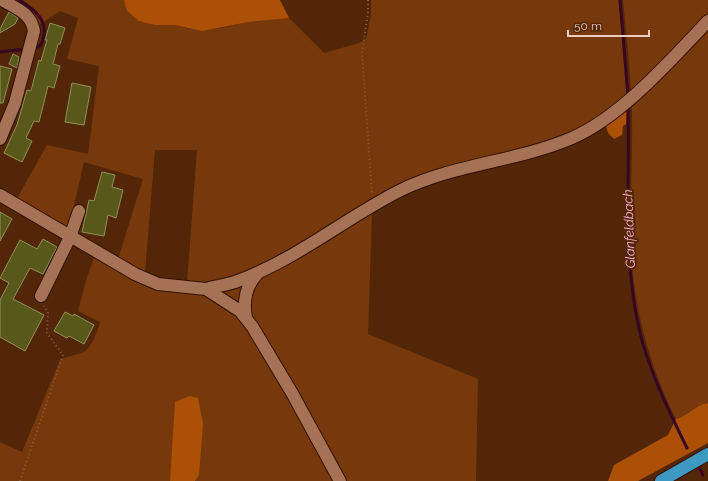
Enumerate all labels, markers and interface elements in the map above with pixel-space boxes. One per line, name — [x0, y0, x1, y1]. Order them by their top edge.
scale bar — [568, 12, 649, 38]
text: 50 m — [574, 19, 602, 33]
water label: Glanfeldbach — [620, 189, 638, 269]

